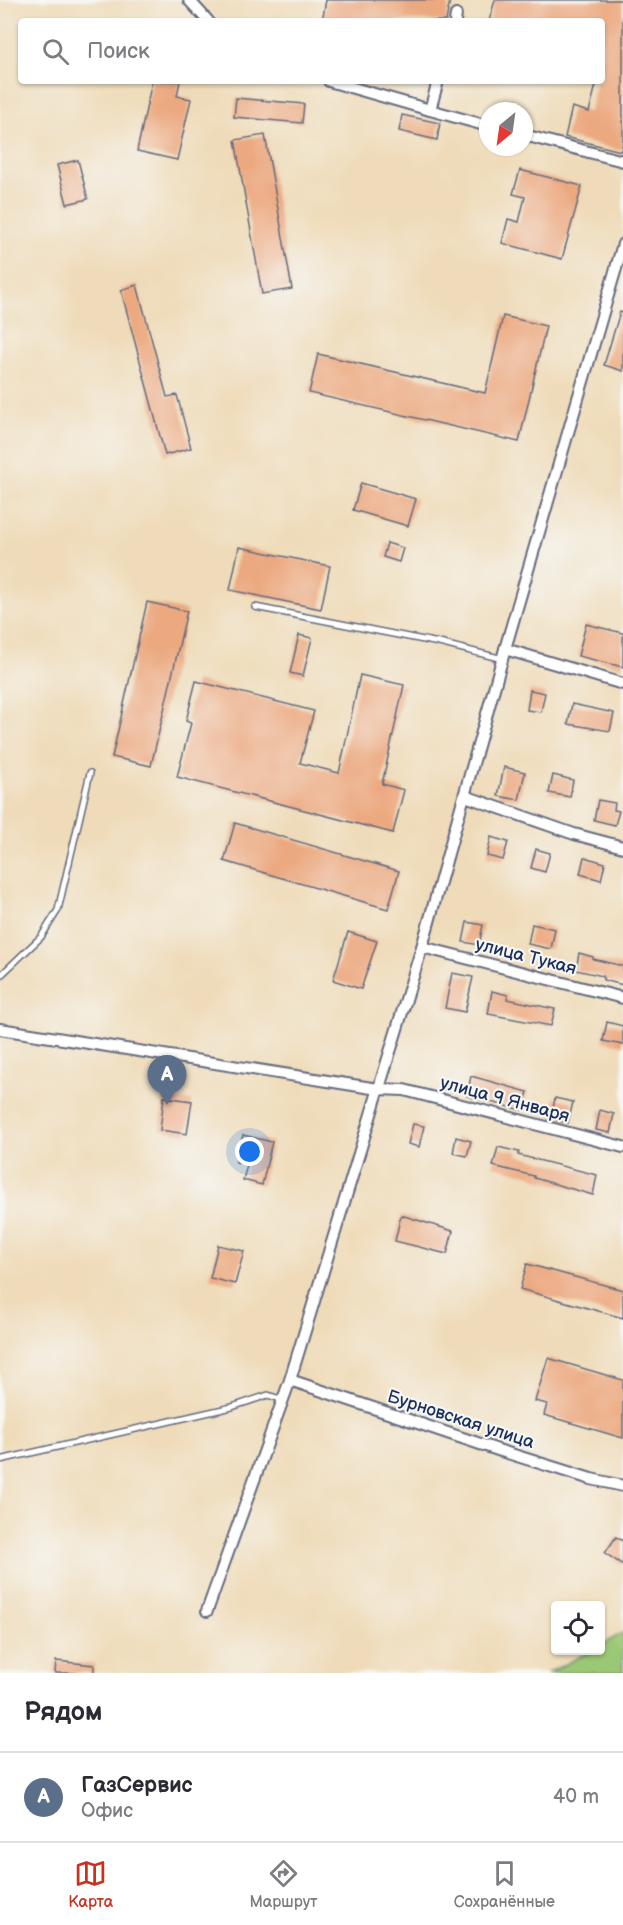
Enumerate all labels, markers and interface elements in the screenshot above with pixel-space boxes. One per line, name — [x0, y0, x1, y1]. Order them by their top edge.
search box — [18, 18, 605, 84]
icon: search — [39, 35, 72, 68]
text: Поиск — [87, 38, 150, 65]
north arrow — [479, 102, 533, 156]
street label: улица Тукая — [473, 934, 579, 979]
pin: A — [148, 1056, 186, 1105]
street label: улица 9 Января — [438, 1072, 572, 1127]
your location — [235, 1137, 264, 1166]
street label: Бурновская улица — [385, 1386, 537, 1453]
map controls — [551, 1601, 605, 1655]
button: locate — [551, 1601, 605, 1655]
text: Рядом — [24, 1697, 102, 1728]
text: ГазСервис — [81, 1772, 193, 1799]
text: A — [37, 1785, 50, 1809]
text: 40 m — [553, 1785, 599, 1809]
text: Офис — [81, 1799, 133, 1823]
tab: Карта — [68, 1857, 113, 1912]
tab: Маршрут — [249, 1857, 318, 1912]
tab: Сохранённые — [454, 1857, 555, 1912]

